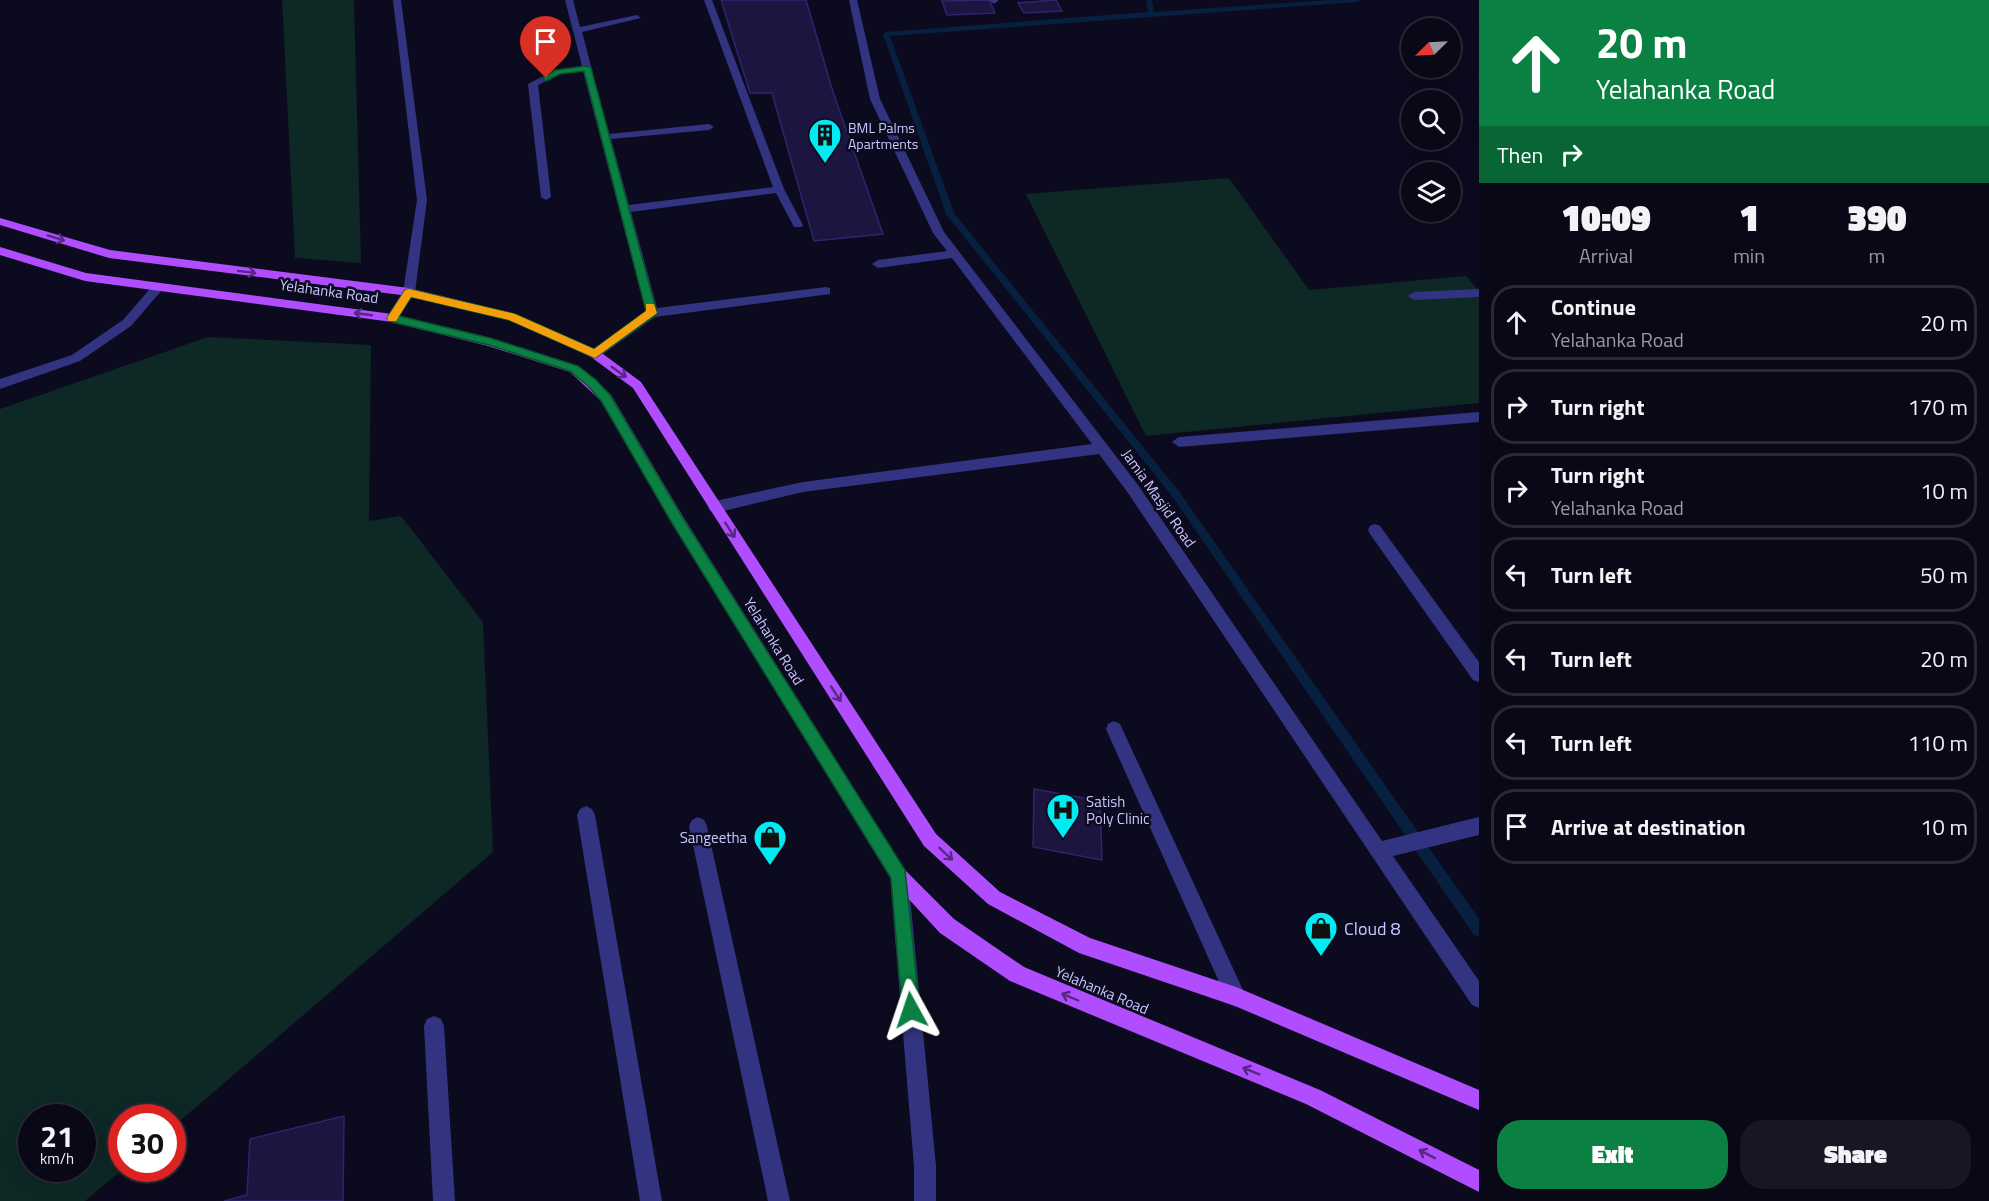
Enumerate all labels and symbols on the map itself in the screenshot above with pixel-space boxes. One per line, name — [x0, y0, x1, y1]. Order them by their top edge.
pin — [520, 16, 571, 78]
north arrow — [1401, 18, 1461, 78]
building icon: BML Palms Apartments — [807, 117, 843, 164]
place label: BML Palms Apartments — [848, 117, 918, 154]
one-way arrow — [46, 233, 65, 244]
one-way arrow — [237, 266, 257, 277]
street label: Yelahanka Road — [278, 273, 380, 309]
one-way arrow — [353, 308, 373, 319]
one-way arrow — [610, 366, 626, 378]
street label: Jamia Masjid Road — [1116, 444, 1202, 552]
one-way arrow — [725, 521, 737, 538]
street label: Yelahanka Road — [738, 593, 810, 689]
one-way arrow — [830, 685, 842, 702]
place label: Satish Poly Clinic — [1086, 790, 1150, 830]
hospital icon: Satish Poly Clinic — [1045, 792, 1081, 839]
shop icon: Sangeetha — [752, 819, 788, 866]
place label: Sangeetha — [680, 826, 747, 849]
one-way arrow — [938, 847, 953, 861]
shop icon: Cloud 8 — [1303, 910, 1339, 957]
place label: Cloud 8 — [1344, 915, 1401, 942]
street label: Yelahanka Road — [1052, 960, 1152, 1020]
position arrow — [879, 978, 943, 1042]
one-way arrow — [1062, 991, 1080, 1002]
one-way arrow — [1242, 1065, 1260, 1076]
speed limit sign: 30 — [108, 1104, 186, 1182]
one-way arrow — [1418, 1148, 1436, 1160]

